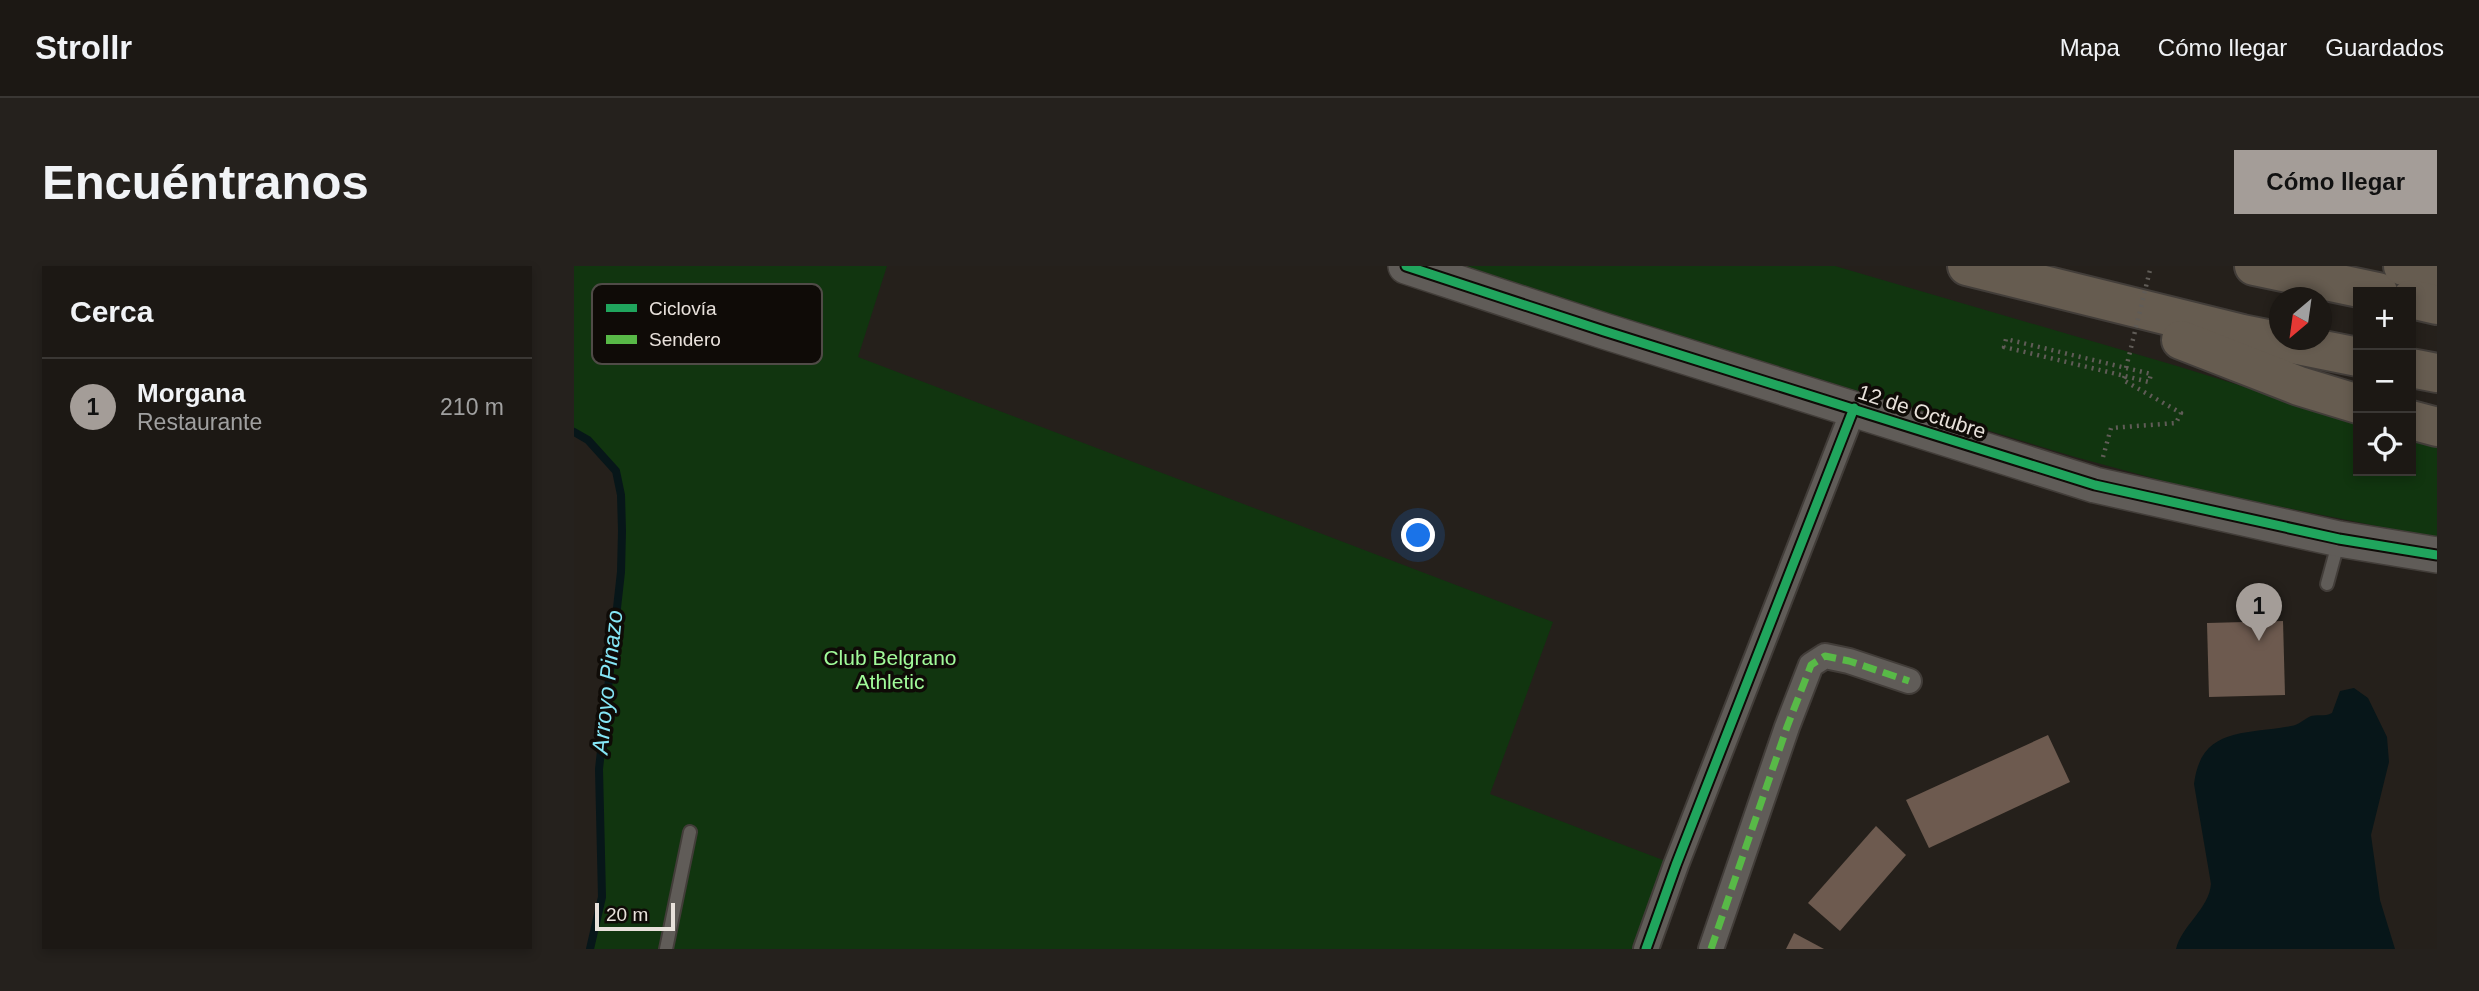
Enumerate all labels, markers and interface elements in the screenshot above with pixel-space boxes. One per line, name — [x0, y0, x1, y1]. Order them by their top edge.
text: Strollr — [35, 29, 132, 66]
text: Mapa — [2060, 34, 2120, 61]
text: Cómo llegar — [2158, 34, 2287, 61]
text: Guardados — [2325, 34, 2444, 61]
button: Cómo llegar — [2234, 150, 2437, 214]
text: Encuéntranos — [42, 155, 369, 209]
legend — [592, 284, 822, 364]
north arrow — [2269, 287, 2332, 350]
map controls — [2353, 287, 2416, 476]
button: + — [2353, 287, 2416, 350]
text: Cerca — [70, 295, 153, 328]
text: Ciclovía — [649, 298, 717, 319]
text: Sendero — [649, 329, 721, 350]
button: − — [2353, 350, 2416, 413]
text: Morgana — [137, 378, 245, 408]
street label: 12 de Octubre — [1855, 380, 1989, 443]
text: 1 — [87, 394, 99, 420]
text: 210 m — [440, 394, 504, 420]
text: Restaurante — [137, 409, 262, 435]
button: locate — [2353, 413, 2416, 476]
your location — [1401, 518, 1435, 552]
pin: 1 — [2236, 583, 2282, 641]
water label: Arroyo Pinazo — [586, 609, 627, 757]
park label: Club Belgrano Athletic — [823, 646, 957, 693]
scale bar — [595, 900, 676, 932]
text: 20 m — [606, 904, 648, 925]

